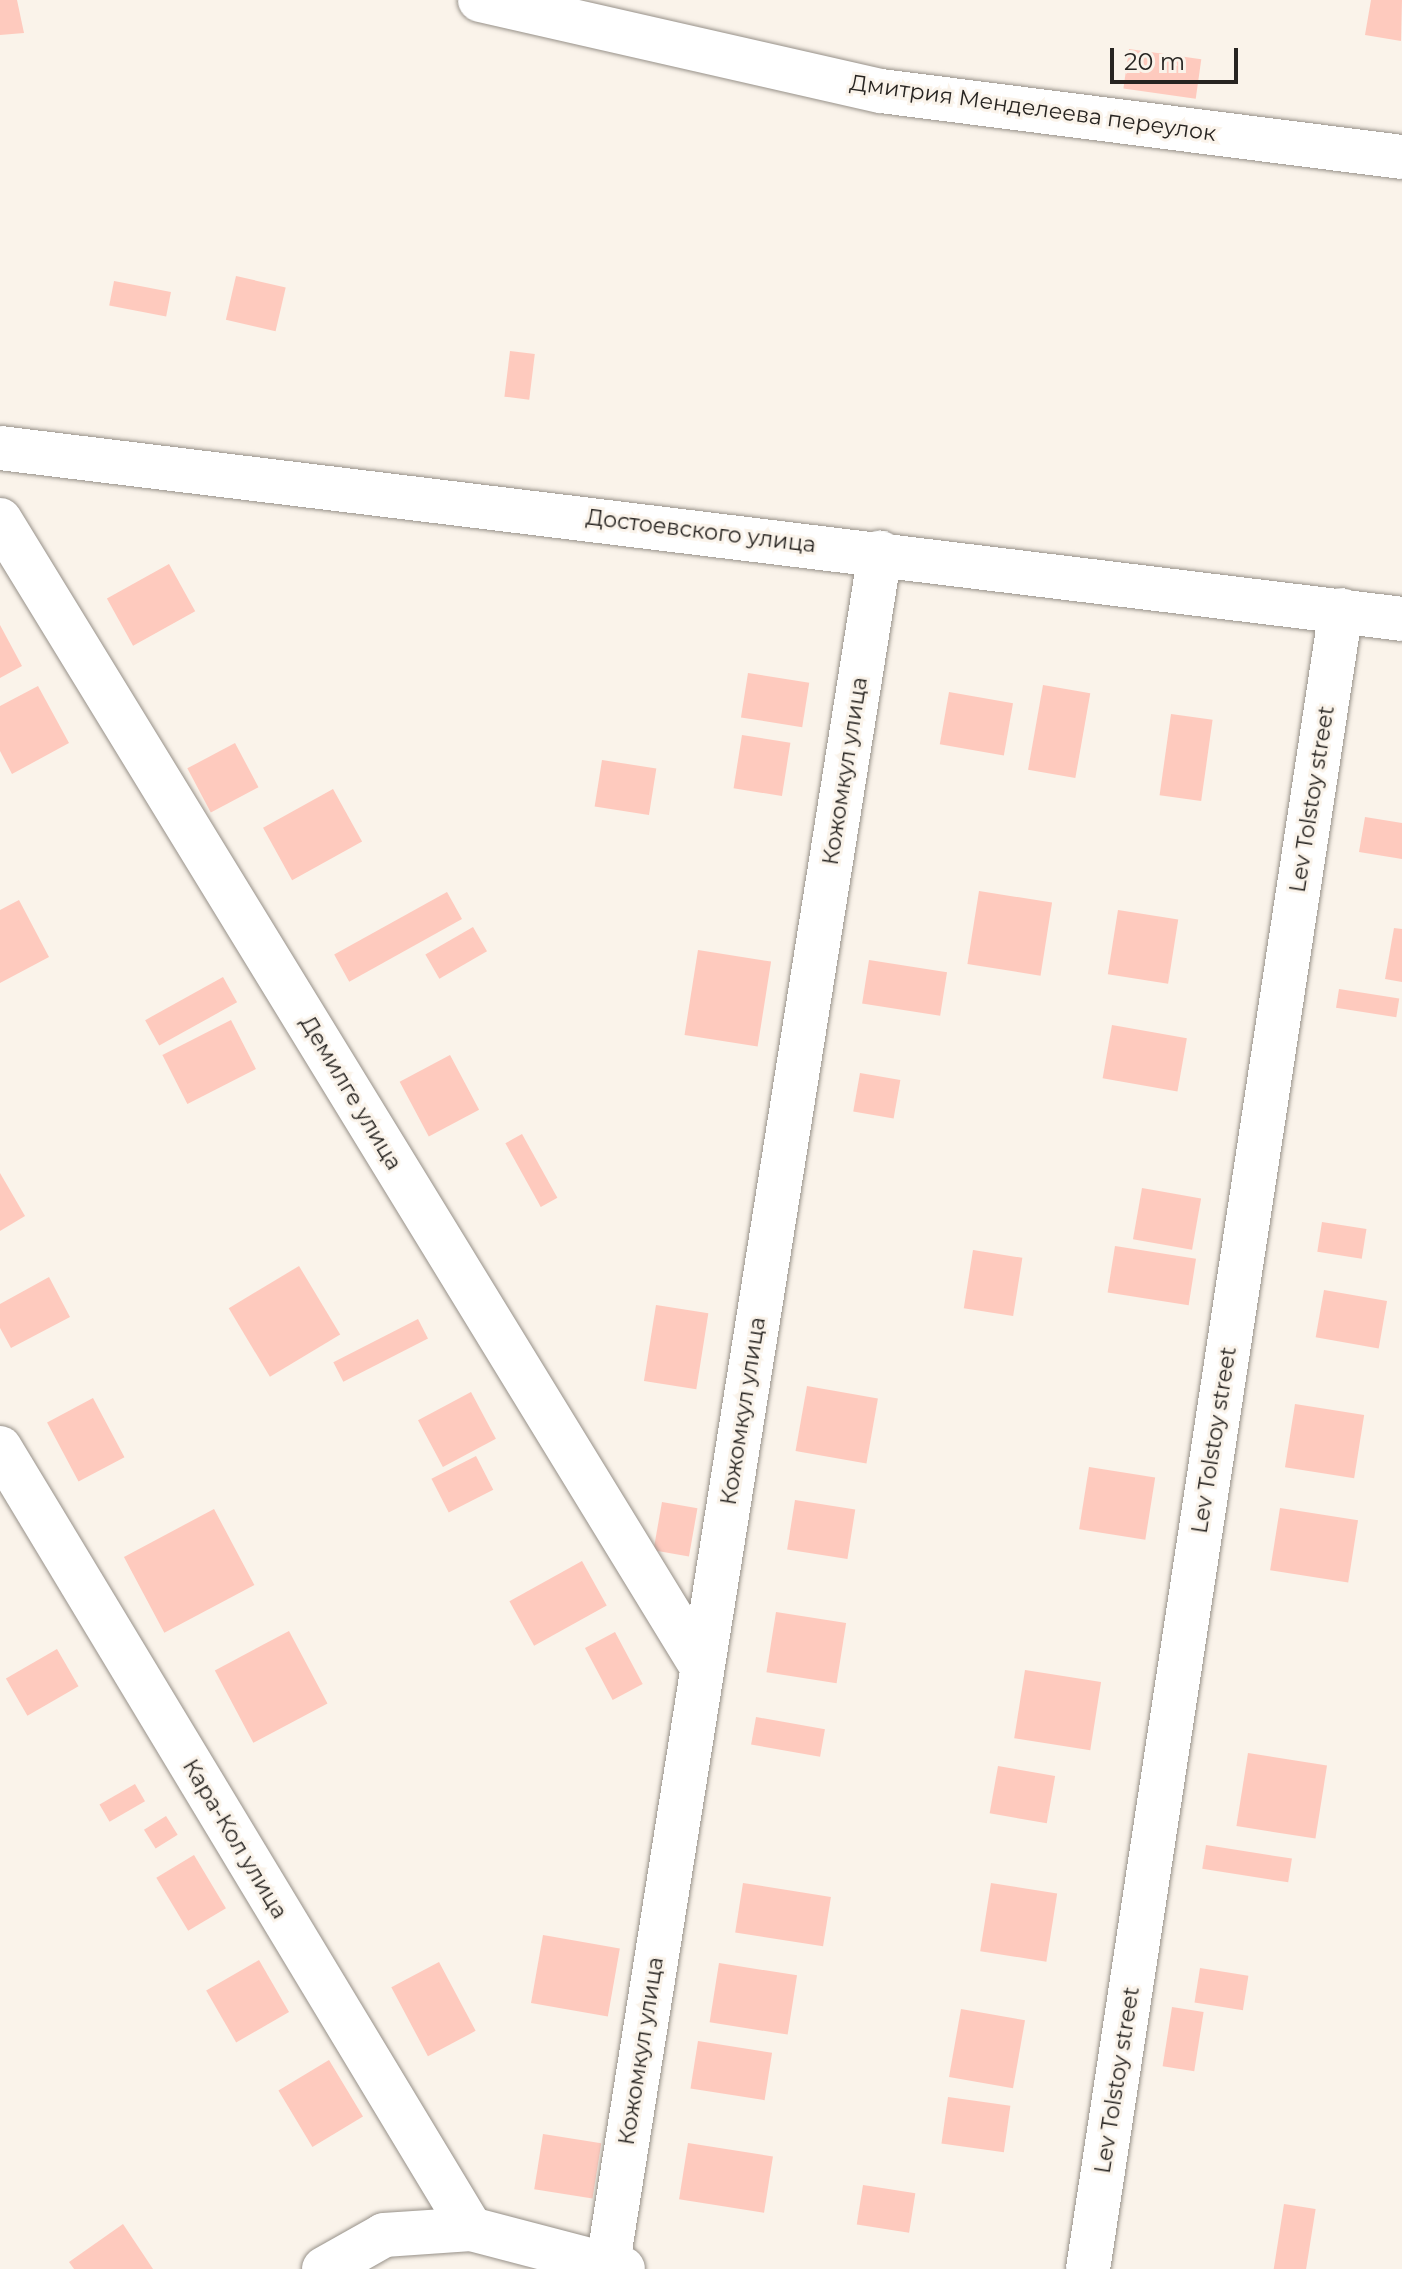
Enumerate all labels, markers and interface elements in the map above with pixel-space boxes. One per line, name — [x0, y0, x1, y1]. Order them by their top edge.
scale bar — [1114, 32, 1242, 82]
text: 20 m — [1124, 47, 1185, 76]
street label: Дмитрия Менделеева переулок — [848, 69, 1218, 147]
street label: Достоевского улица — [585, 504, 817, 558]
street label: Кожомкул улица — [817, 675, 873, 867]
street label: Lev Tolstoy street — [1284, 704, 1340, 894]
street label: Демилге улица — [295, 1011, 407, 1175]
street label: Кожомкул улица — [715, 1315, 771, 1507]
street label: Lev Tolstoy street — [1186, 1345, 1242, 1535]
street label: Кара-Кол улица — [177, 1755, 293, 1923]
street label: Кожомкул улица — [613, 1955, 669, 2147]
street label: Lev Tolstoy street — [1089, 1985, 1145, 2175]

